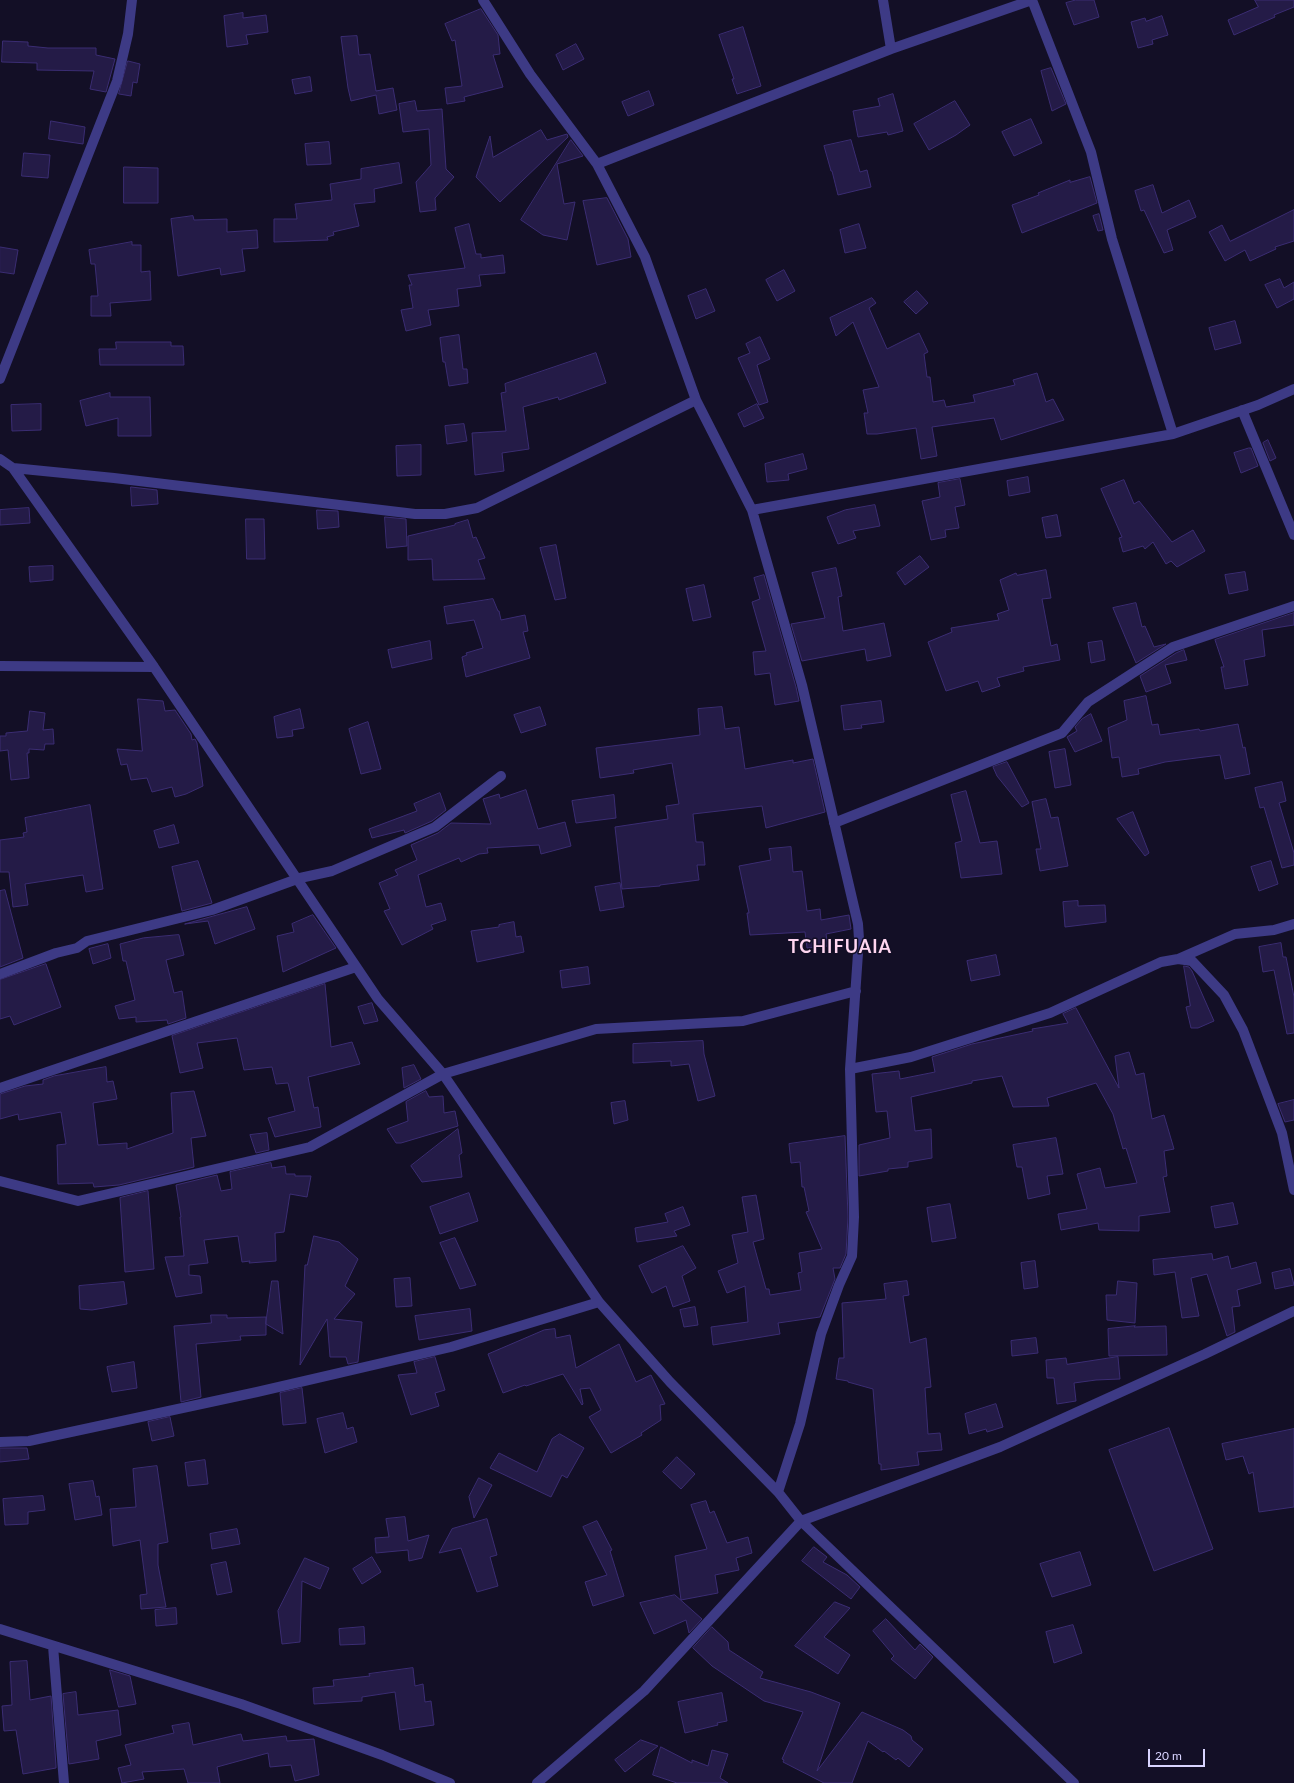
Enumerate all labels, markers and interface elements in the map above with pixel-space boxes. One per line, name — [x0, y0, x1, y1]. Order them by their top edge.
district label: TCHIFUAIA — [788, 936, 892, 958]
scale bar — [1150, 1741, 1207, 1767]
text: 20 m — [1155, 1748, 1182, 1763]

